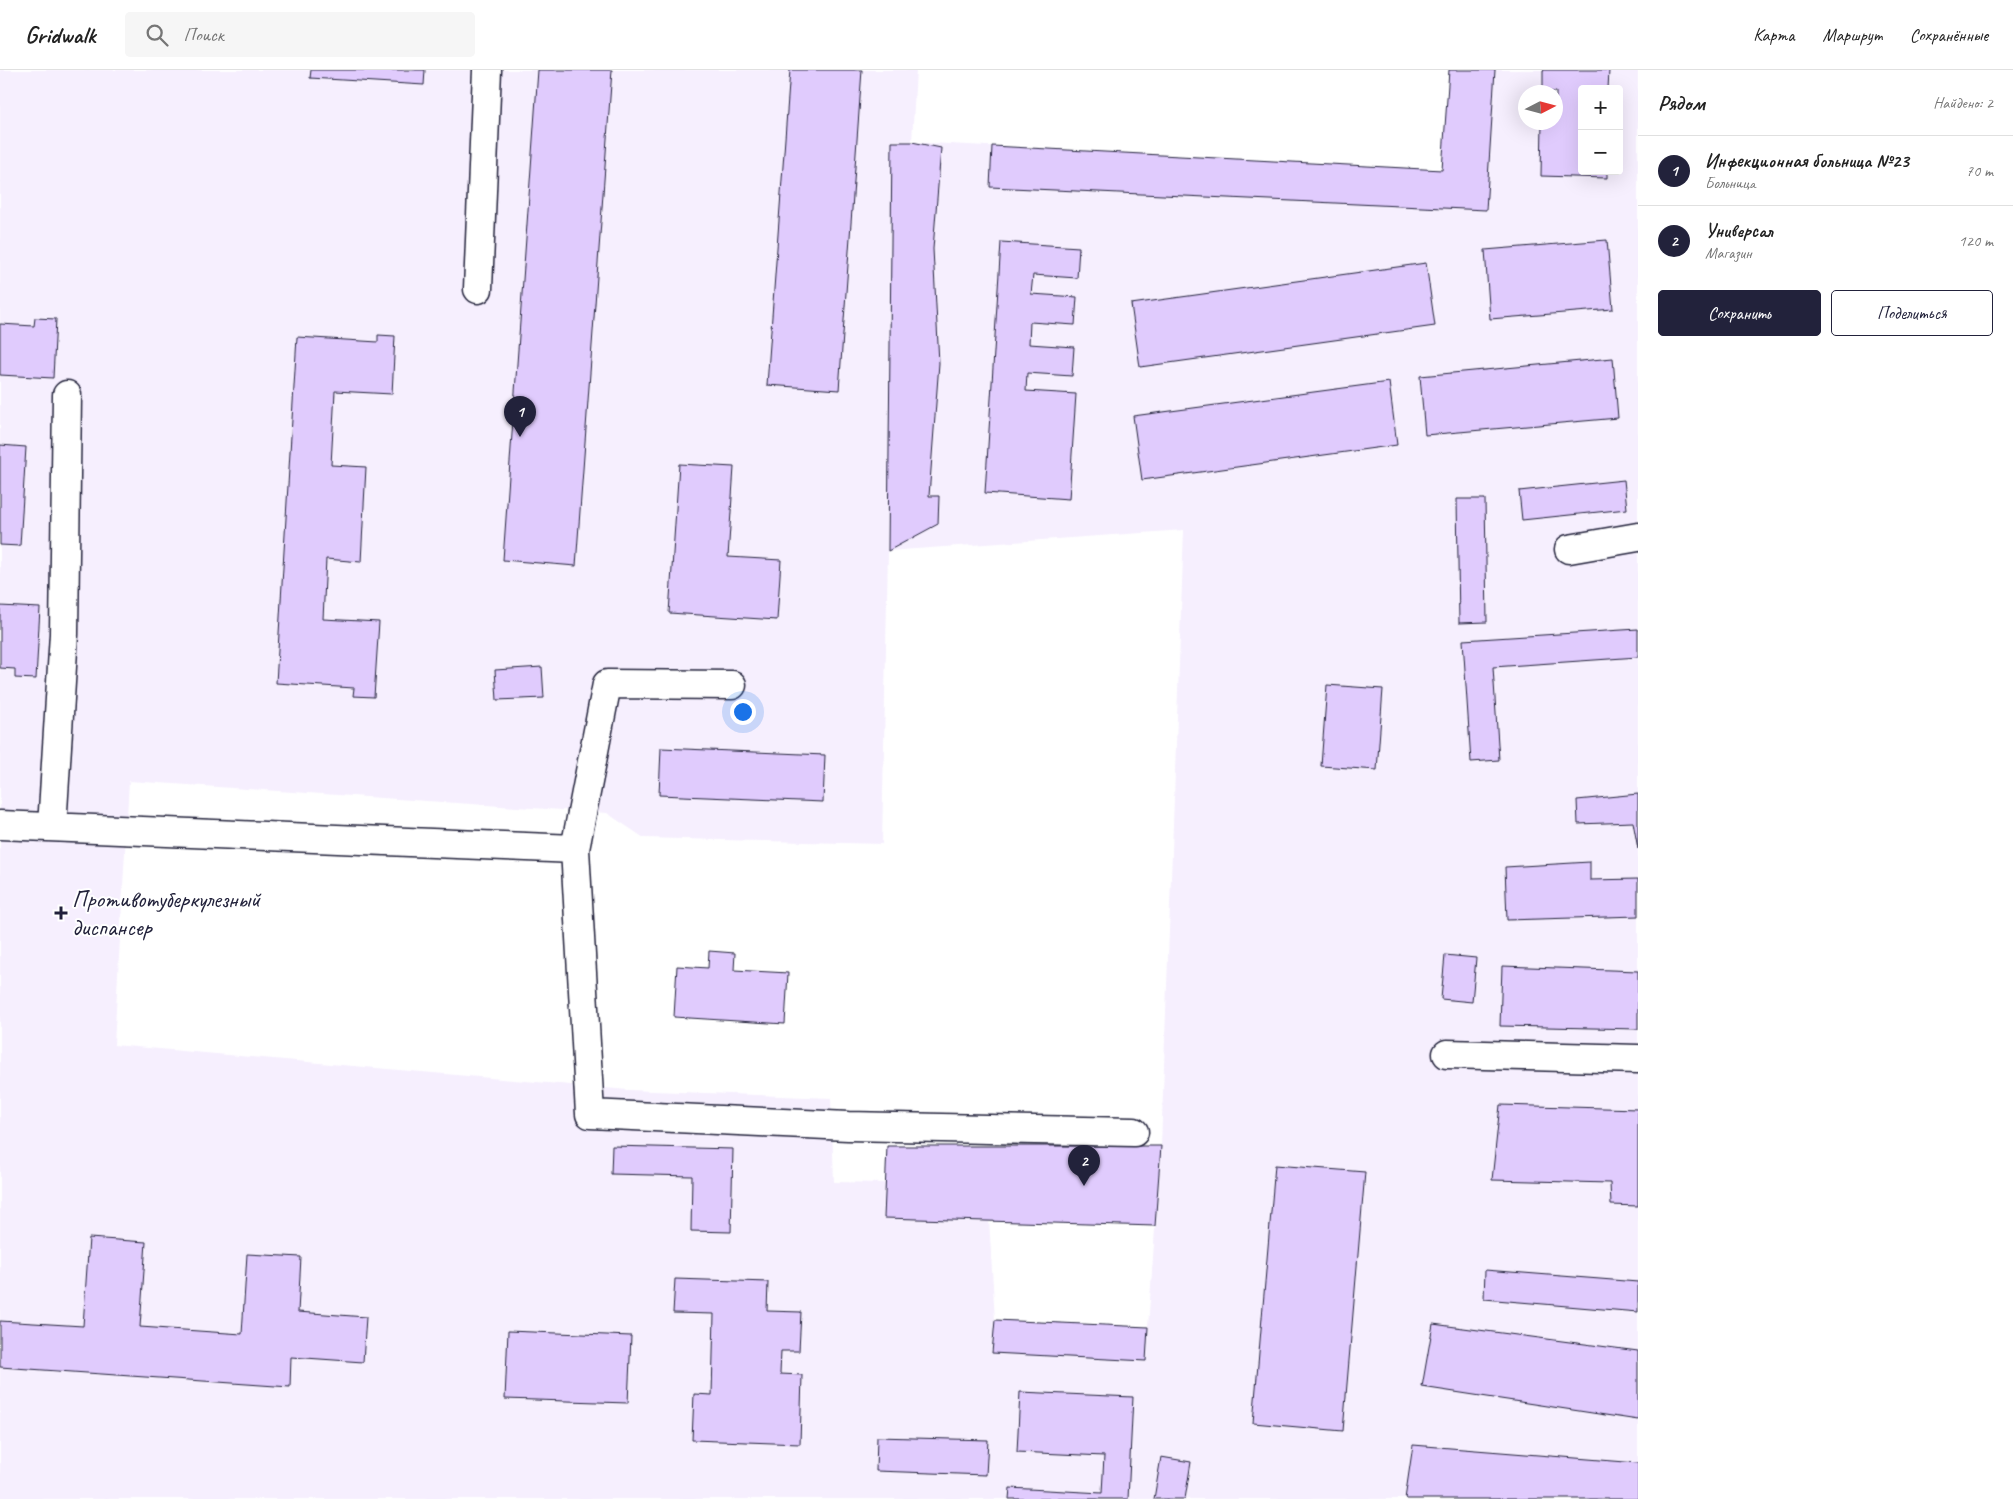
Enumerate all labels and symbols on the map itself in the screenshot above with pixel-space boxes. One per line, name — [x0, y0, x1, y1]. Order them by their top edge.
north arrow — [1518, 85, 1563, 130]
pin: 1 — [504, 396, 536, 437]
your location — [730, 699, 756, 725]
place label: Противотуберкулезный диспансер — [72, 884, 262, 942]
marker: Противотуберкулезный диспансер — [54, 906, 68, 920]
pin: 2 — [1068, 1145, 1100, 1186]

